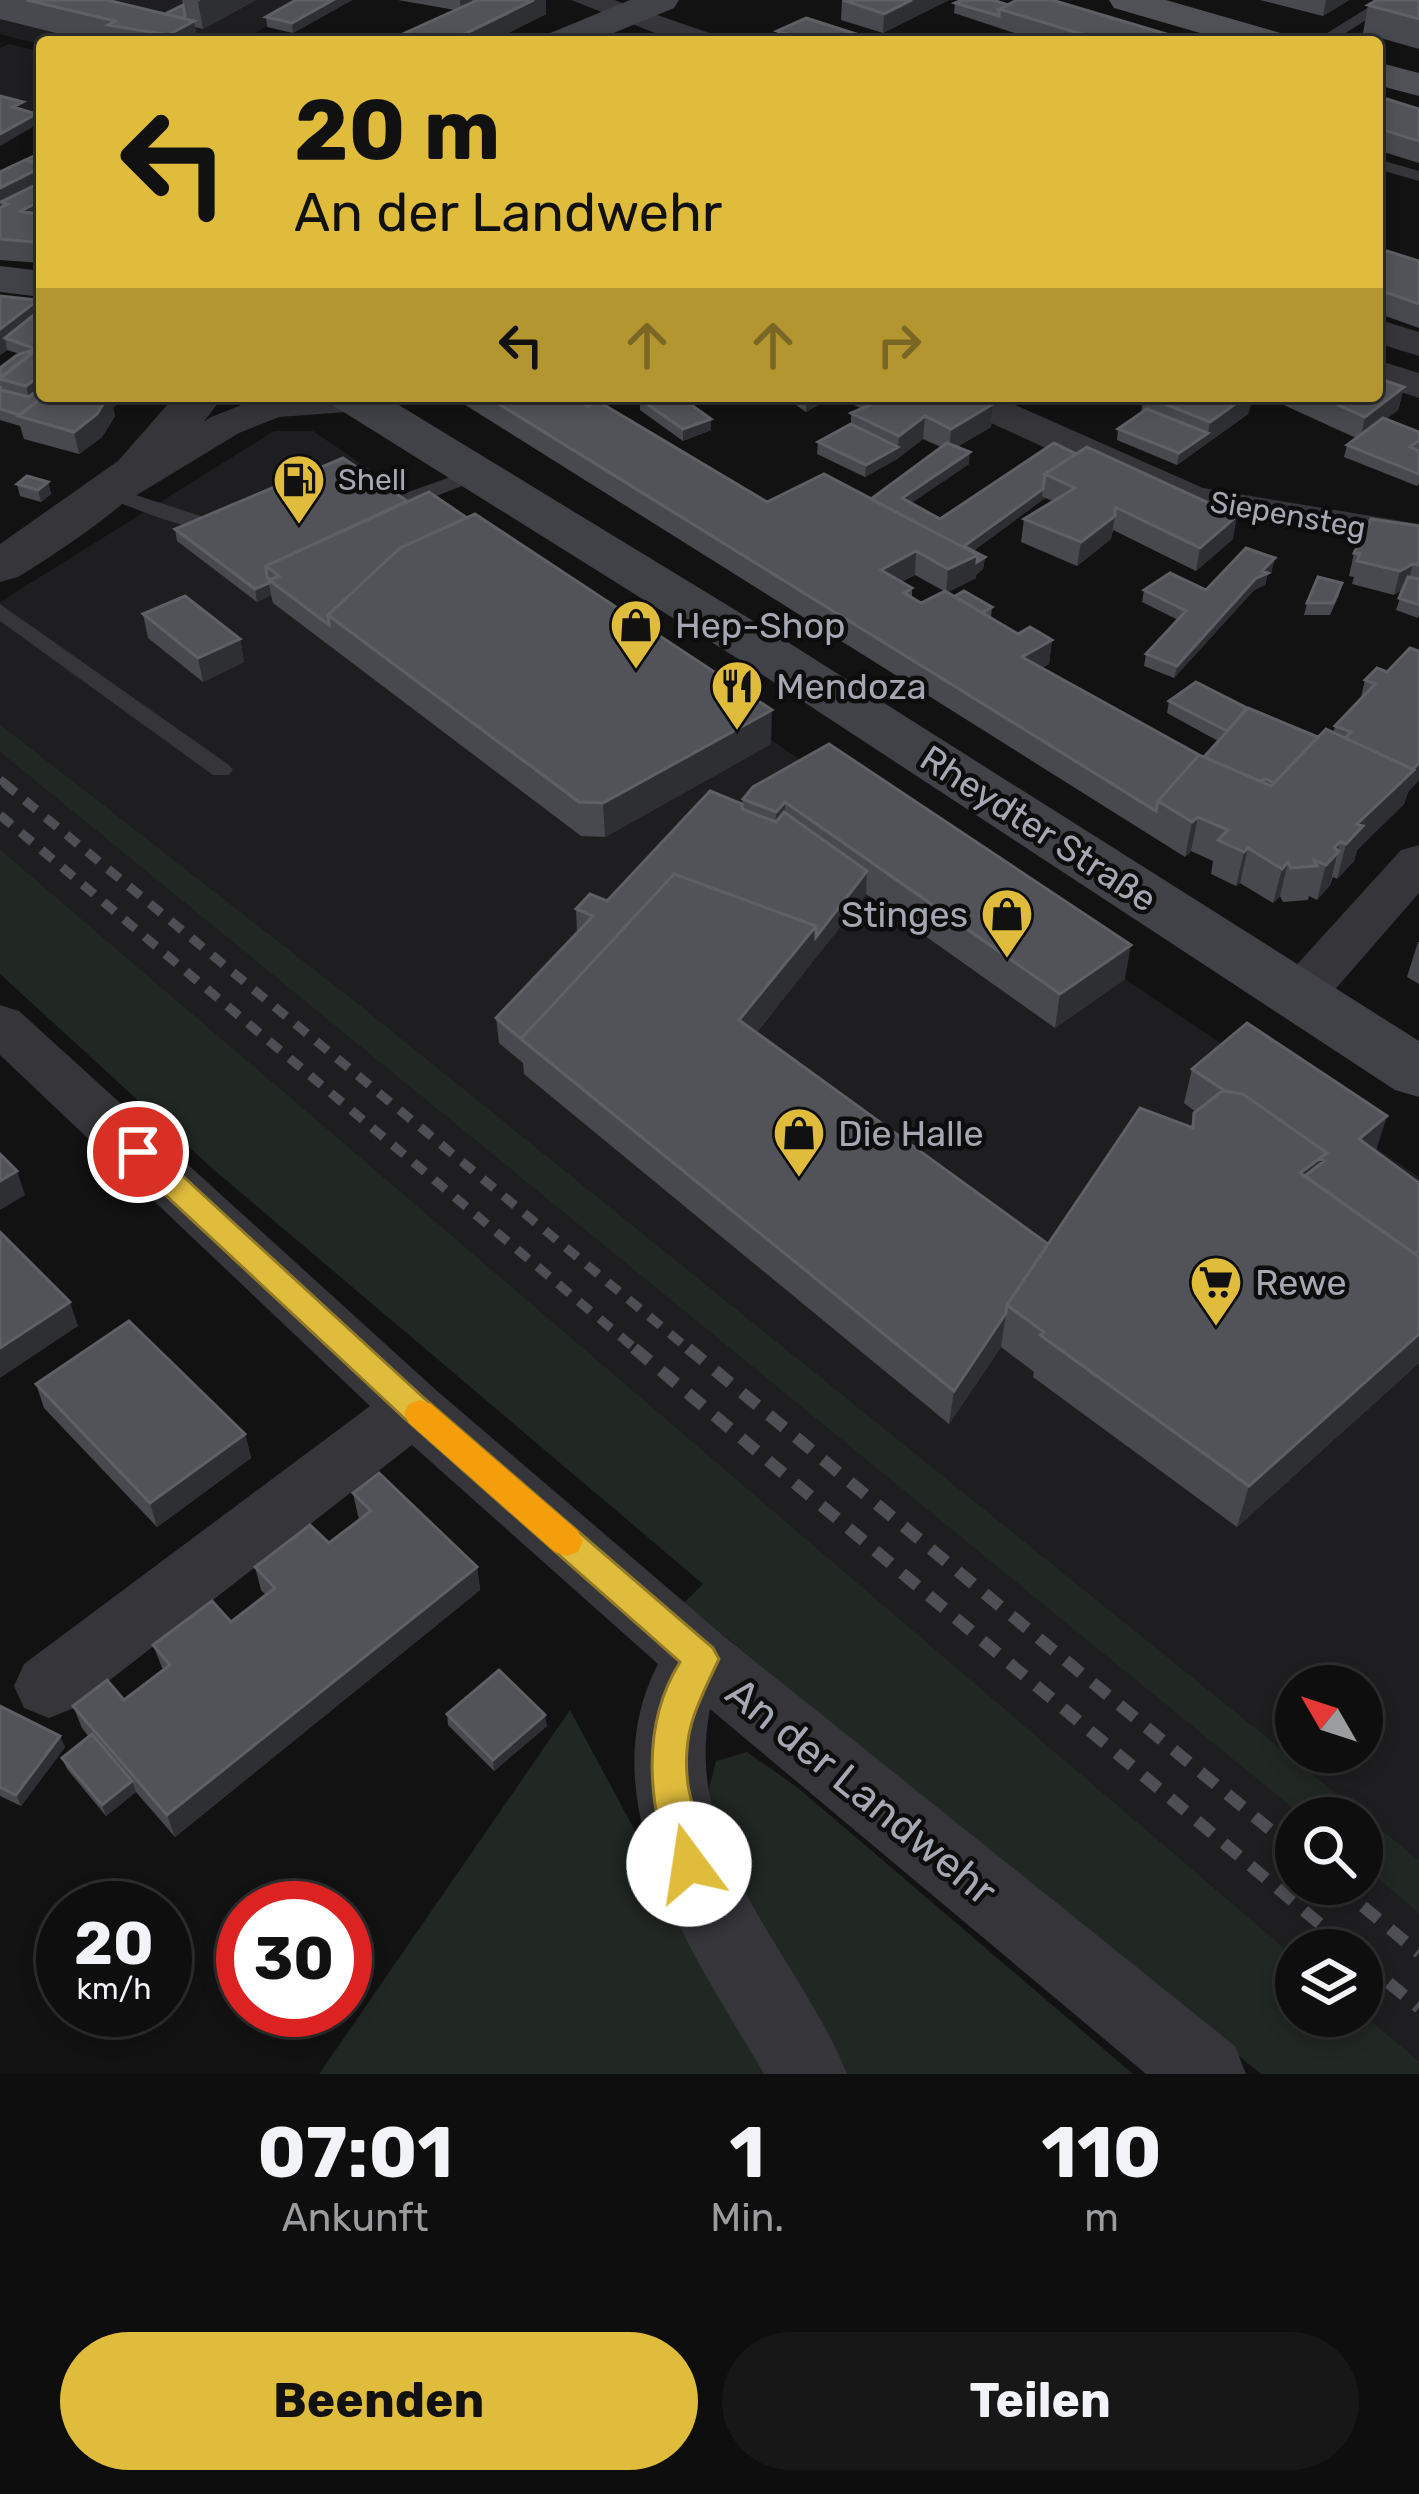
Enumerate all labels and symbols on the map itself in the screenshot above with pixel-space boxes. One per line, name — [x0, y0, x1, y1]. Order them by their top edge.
fuel station icon: Shell — [271, 452, 327, 526]
place label: Shell — [338, 462, 406, 498]
street label: Siepensteg — [1207, 484, 1369, 546]
shop icon: Hep-Shop — [608, 597, 664, 671]
place label: Hep-Shop — [675, 604, 846, 647]
restaurant icon: Mendoza — [709, 658, 765, 732]
place label: Mendoza — [776, 665, 927, 708]
street label: Rheydter Straße — [913, 736, 1165, 921]
shop icon: Stinges — [979, 886, 1035, 960]
place label: Stinges — [841, 893, 968, 936]
pin — [87, 1101, 189, 1203]
shop icon: Die Halle — [771, 1105, 827, 1179]
place label: Die Halle — [838, 1112, 984, 1155]
supermarket icon: Rewe — [1188, 1254, 1244, 1328]
place label: Rewe — [1255, 1261, 1347, 1304]
north arrow — [1275, 1665, 1383, 1773]
street label: An der Landwehr — [716, 1668, 1007, 1916]
position arrow — [626, 1801, 752, 1927]
speed limit sign: 30 — [216, 1881, 372, 2037]

